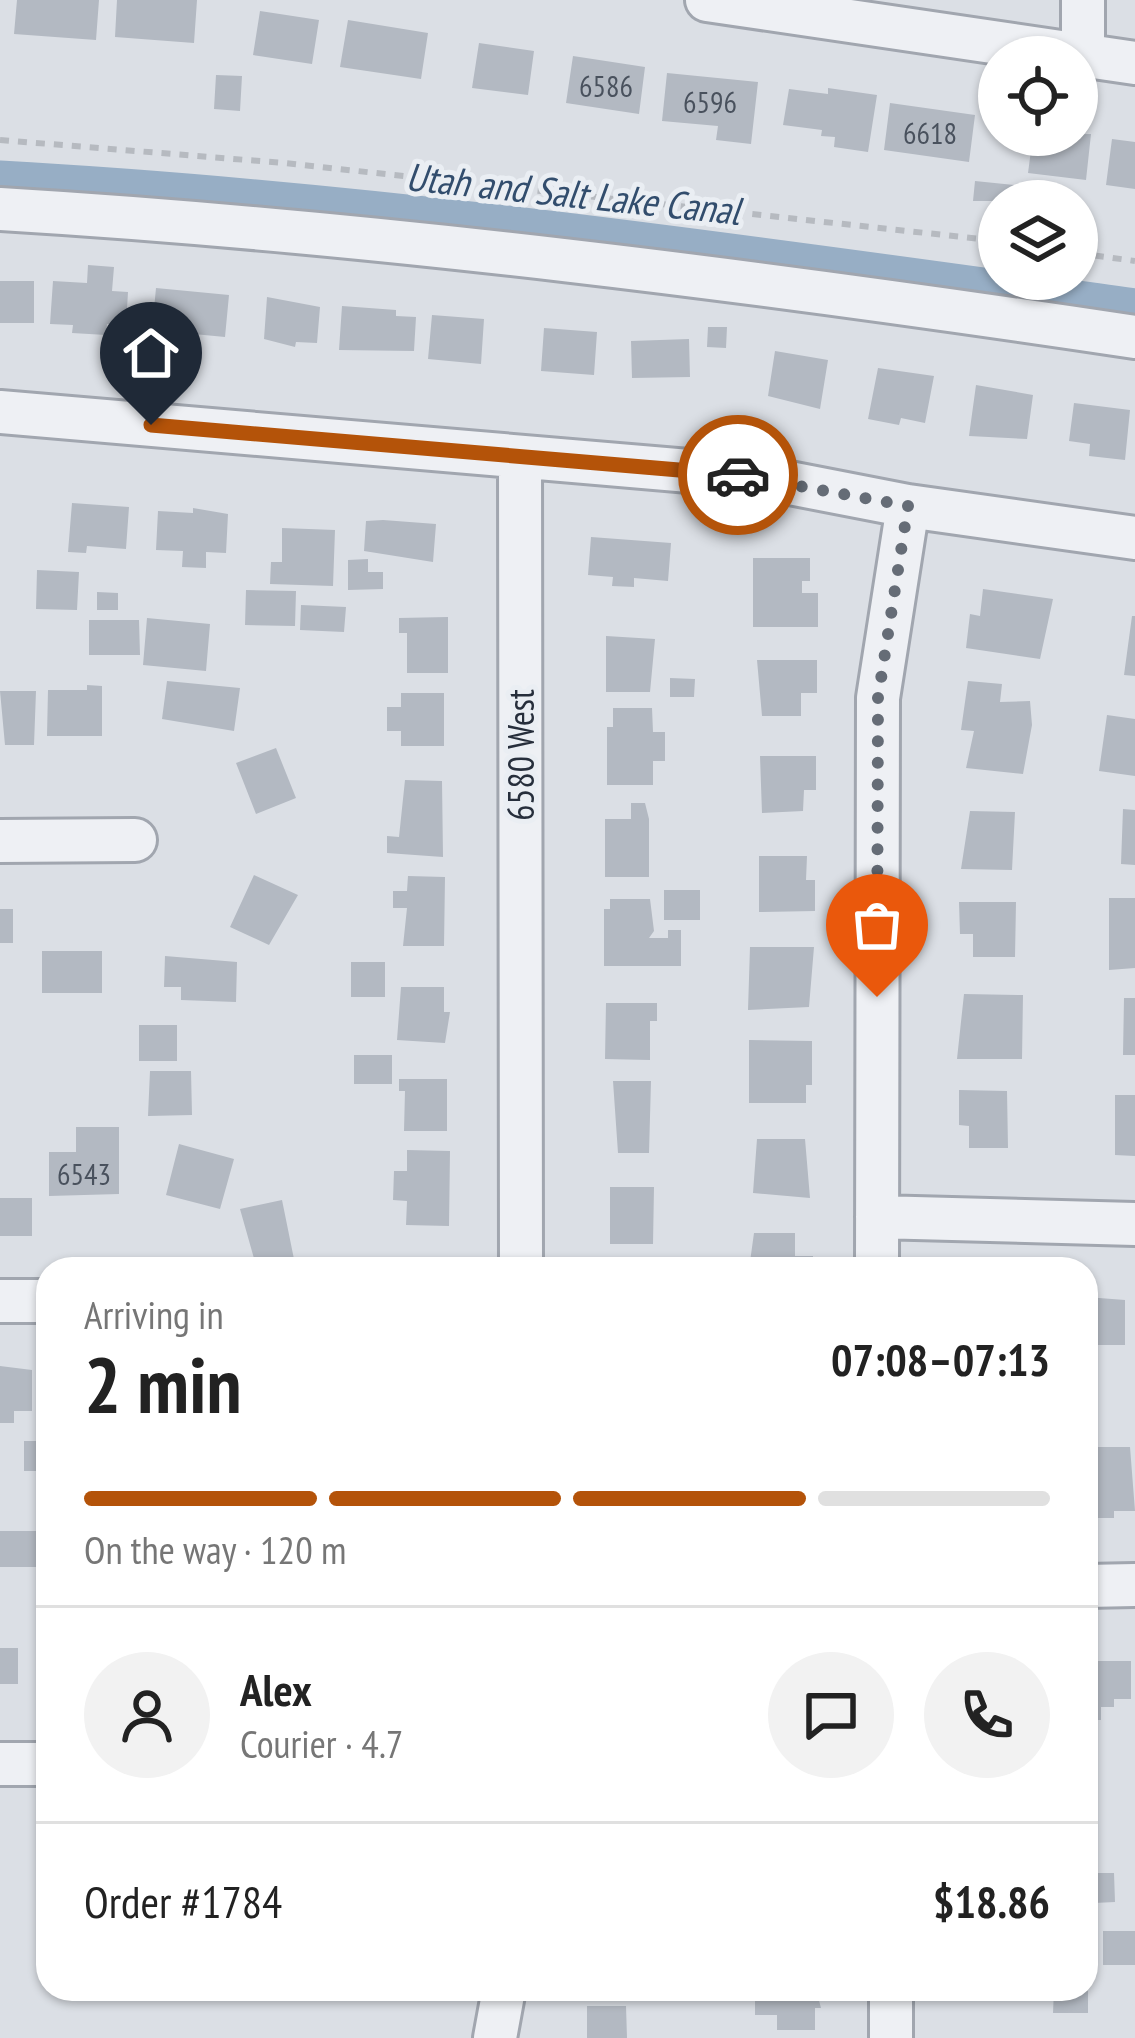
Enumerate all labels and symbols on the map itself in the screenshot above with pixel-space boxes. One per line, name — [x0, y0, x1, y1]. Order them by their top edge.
house number: 6586 — [579, 66, 633, 105]
house number: 6596 — [683, 82, 737, 121]
house number: 6618 — [903, 113, 957, 152]
water label: Utah and Salt Lake Canal — [404, 150, 746, 236]
pin — [100, 302, 202, 425]
courier — [678, 415, 798, 535]
street label: 6580 West — [497, 689, 544, 821]
pin — [826, 874, 928, 997]
house number: 6543 — [57, 1154, 111, 1193]

